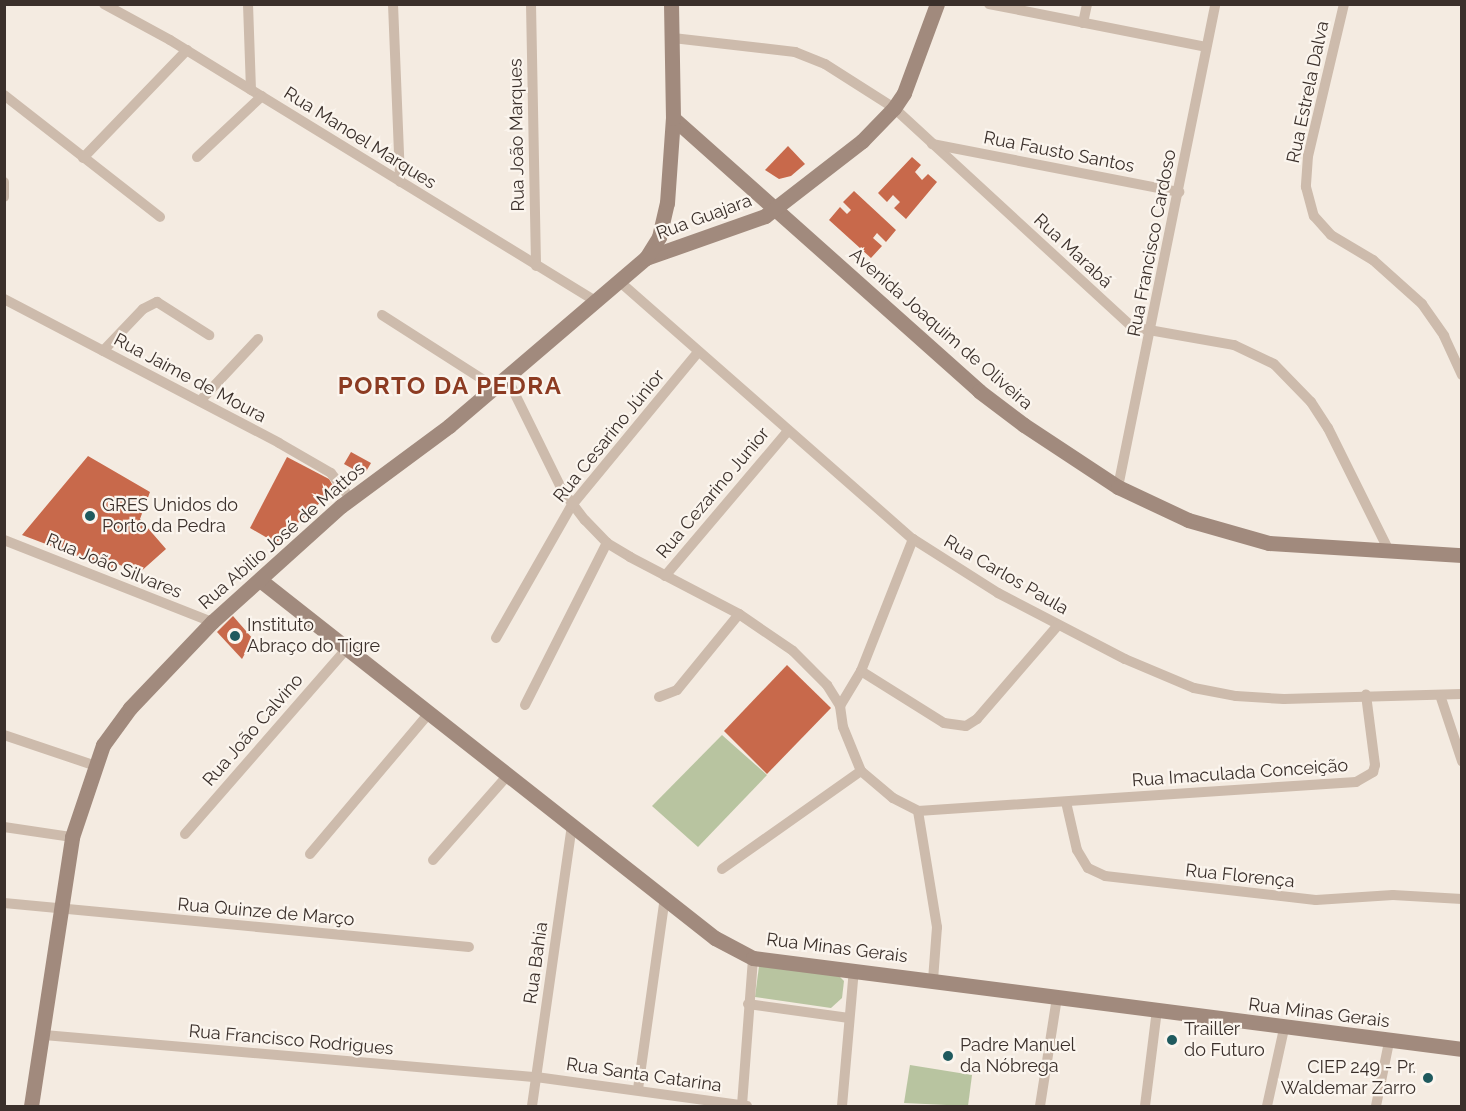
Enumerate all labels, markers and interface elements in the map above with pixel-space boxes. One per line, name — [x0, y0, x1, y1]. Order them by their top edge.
street label: Rua Estrela Dalva — [1282, 19, 1334, 165]
street label: Rua João Marques — [505, 58, 529, 212]
street label: Rua Manoel Marques — [280, 82, 440, 194]
street label: Rua Fausto Santos — [982, 127, 1136, 177]
street label: Rua Francisco Cardoso — [1123, 148, 1181, 338]
street label: Rua Guajara — [653, 190, 755, 244]
street label: Rua Marabá — [1029, 209, 1117, 293]
street label: Avenida Joaquim de Oliveira — [845, 243, 1037, 415]
street label: Rua Jaime de Moura — [110, 329, 270, 427]
street label: Rua Cesarino Júnior — [549, 365, 669, 507]
district label: PORTO DA PEDRA — [337, 372, 563, 400]
street label: Rua Cezarino Junior — [652, 423, 774, 563]
street label: Rua Abilio José de Mattos — [194, 458, 370, 614]
place label: GRES Unidos do Porto da Pedra — [102, 495, 238, 538]
marker: GRES Unidos do Porto da Pedra — [83, 509, 97, 523]
street label: Rua João Silvares — [43, 529, 185, 603]
street label: Rua Carlos Paula — [940, 531, 1072, 619]
place label: Instituto Abraço do Tigre — [247, 615, 381, 658]
marker: Instituto Abraço do Tigre — [228, 629, 242, 643]
street label: Rua João Calvino — [198, 669, 308, 791]
street label: Rua Imaculada Conceição — [1131, 755, 1349, 791]
street label: Rua Florença — [1184, 860, 1296, 892]
street label: Rua Quinze de Março — [177, 894, 355, 930]
street label: Rua Bahia — [520, 921, 552, 1005]
street label: Rua Minas Gerais — [765, 929, 909, 967]
street label: Rua Minas Gerais — [1247, 994, 1391, 1032]
place label: Trailler do Futuro — [1184, 1019, 1265, 1062]
street label: Rua Francisco Rodrigues — [188, 1020, 394, 1060]
marker: Trailler do Futuro — [1165, 1033, 1179, 1047]
place label: Padre Manuel da Nóbrega — [960, 1035, 1075, 1078]
marker: Padre Manuel da Nóbrega — [941, 1049, 955, 1063]
street label: Rua Santa Catarina — [565, 1053, 723, 1097]
place label: CIEP 249 - Pr. Waldemar Zarro — [1280, 1057, 1416, 1100]
marker: CIEP 249 - Pr. Waldemar Zarro — [1421, 1071, 1435, 1085]

